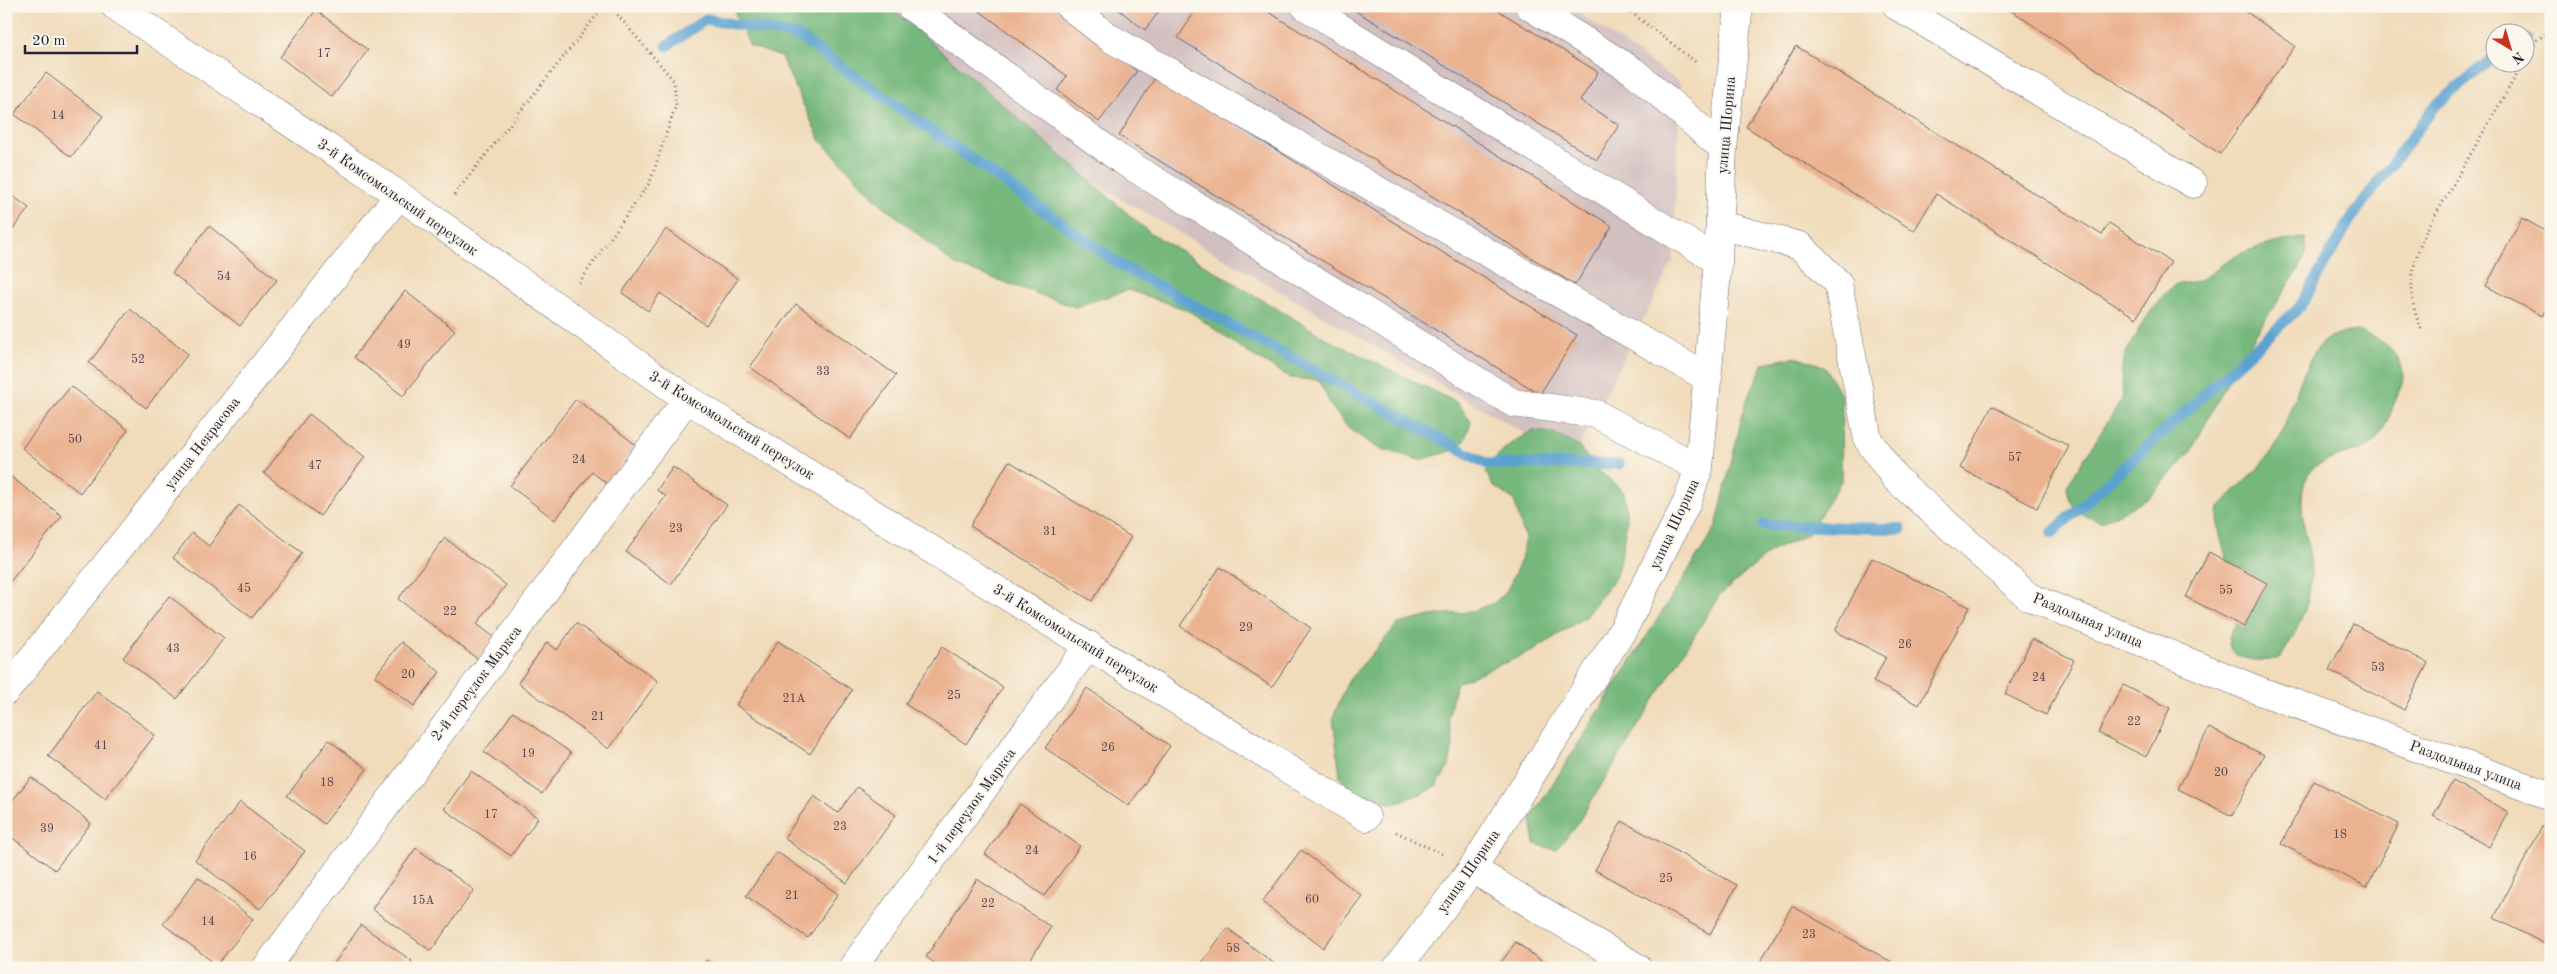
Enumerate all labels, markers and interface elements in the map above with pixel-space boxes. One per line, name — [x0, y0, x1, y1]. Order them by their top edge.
scale bar — [25, 22, 138, 54]
north arrow — [2484, 22, 2534, 72]
text: 20 m — [32, 34, 66, 49]
house number: 17 — [317, 48, 331, 60]
text: N — [2509, 49, 2526, 66]
street label: улица Шорина — [1716, 75, 1739, 175]
house number: 14 — [51, 110, 65, 122]
street label: 3-й Комсомольский переулок — [314, 137, 480, 260]
house number: 54 — [217, 270, 231, 283]
house number: 49 — [397, 339, 411, 351]
house number: 52 — [131, 353, 145, 366]
house number: 33 — [816, 366, 830, 378]
street label: 3-й Комсомольский переулок — [646, 369, 817, 484]
street label: улица Некрасова — [163, 394, 244, 493]
house number: 50 — [68, 433, 82, 446]
house number: 57 — [2008, 451, 2022, 464]
house number: 24 — [572, 454, 586, 466]
house number: 47 — [308, 460, 322, 472]
street label: улица Шорина — [1648, 477, 1703, 572]
house number: 23 — [669, 523, 683, 535]
house number: 31 — [1043, 526, 1057, 538]
house number: 45 — [237, 582, 251, 595]
street label: 3-й Комсомольский переулок — [990, 582, 1161, 697]
house number: 55 — [2219, 584, 2233, 597]
street label: Раздольная улица — [2030, 591, 2146, 652]
house number: 22 — [443, 606, 457, 618]
house number: 29 — [1239, 622, 1253, 634]
street label: 2-й переулок Маркса — [429, 623, 525, 744]
house number: 26 — [1898, 639, 1912, 651]
house number: 43 — [166, 643, 180, 655]
house number: 53 — [2371, 661, 2385, 674]
house number: 20 — [401, 669, 415, 681]
house number: 24 — [2032, 672, 2046, 684]
house number: 25 — [947, 689, 961, 702]
house number: 21А — [782, 693, 806, 705]
house number: 21 — [591, 711, 605, 723]
house number: 22 — [2127, 716, 2141, 728]
street label: Раздольная улица — [2407, 739, 2524, 794]
house number: 41 — [94, 740, 108, 752]
house number: 26 — [1101, 742, 1115, 754]
street label: 1-й переулок Маркса — [925, 746, 1020, 868]
house number: 19 — [521, 748, 535, 760]
house number: 20 — [2214, 767, 2228, 779]
house number: 18 — [320, 777, 334, 789]
house number: 17 — [484, 809, 498, 821]
house number: 23 — [833, 821, 847, 833]
house number: 39 — [40, 823, 54, 835]
street label: улица Шорина — [1435, 827, 1504, 916]
house number: 18 — [2333, 829, 2347, 841]
house number: 24 — [1025, 845, 1039, 857]
house number: 16 — [243, 851, 257, 863]
house number: 25 — [1659, 872, 1673, 885]
house number: 21 — [785, 890, 799, 902]
house number: 15А — [411, 894, 435, 907]
house number: 60 — [1305, 894, 1319, 906]
house number: 22 — [981, 898, 995, 910]
house number: 14 — [201, 916, 215, 928]
house number: 23 — [1802, 929, 1816, 941]
house number: 58 — [1226, 942, 1240, 955]

